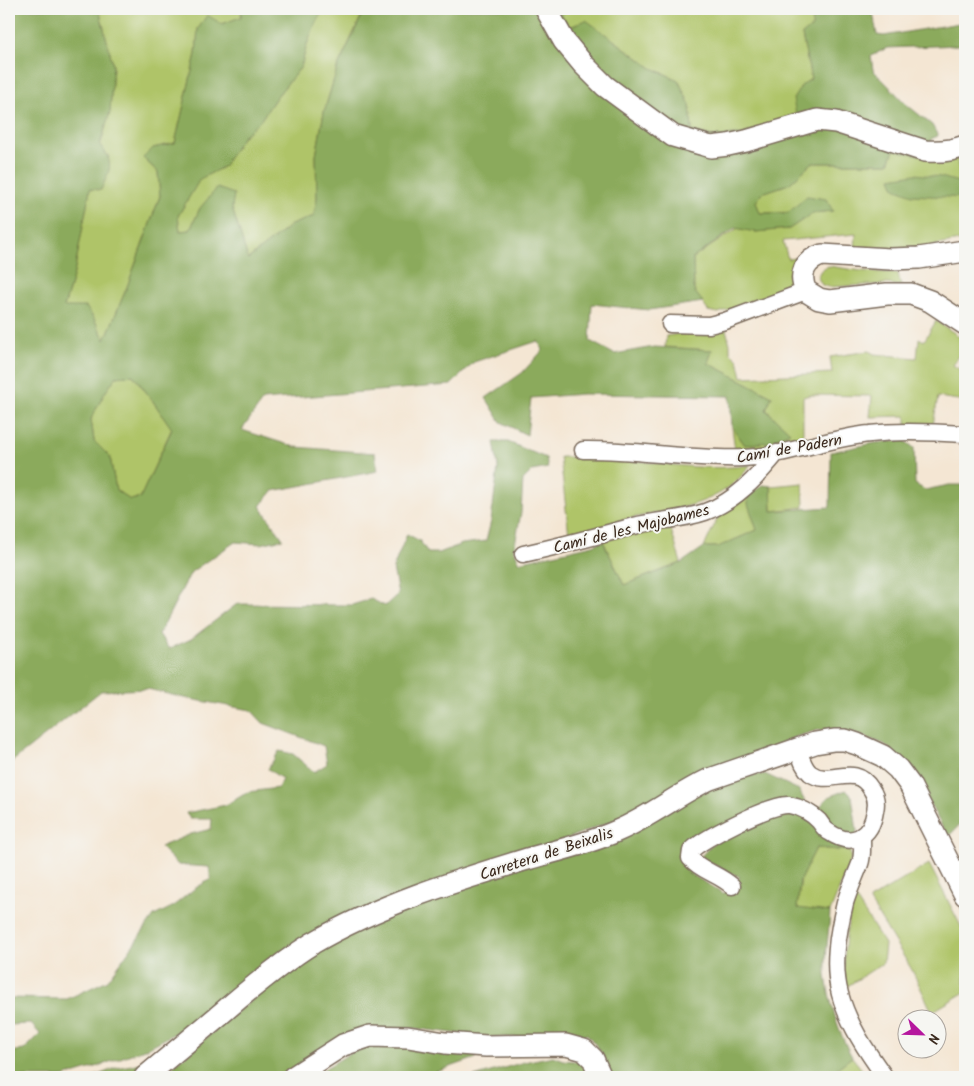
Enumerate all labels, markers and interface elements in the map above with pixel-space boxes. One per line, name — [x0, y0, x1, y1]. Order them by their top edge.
street label: Camí de Padern — [734, 428, 844, 471]
street label: Camí de les Majobames — [551, 498, 712, 561]
street label: Carretera de Beixalis — [476, 821, 617, 888]
north arrow — [896, 1008, 946, 1058]
text: N — [921, 1030, 945, 1047]

